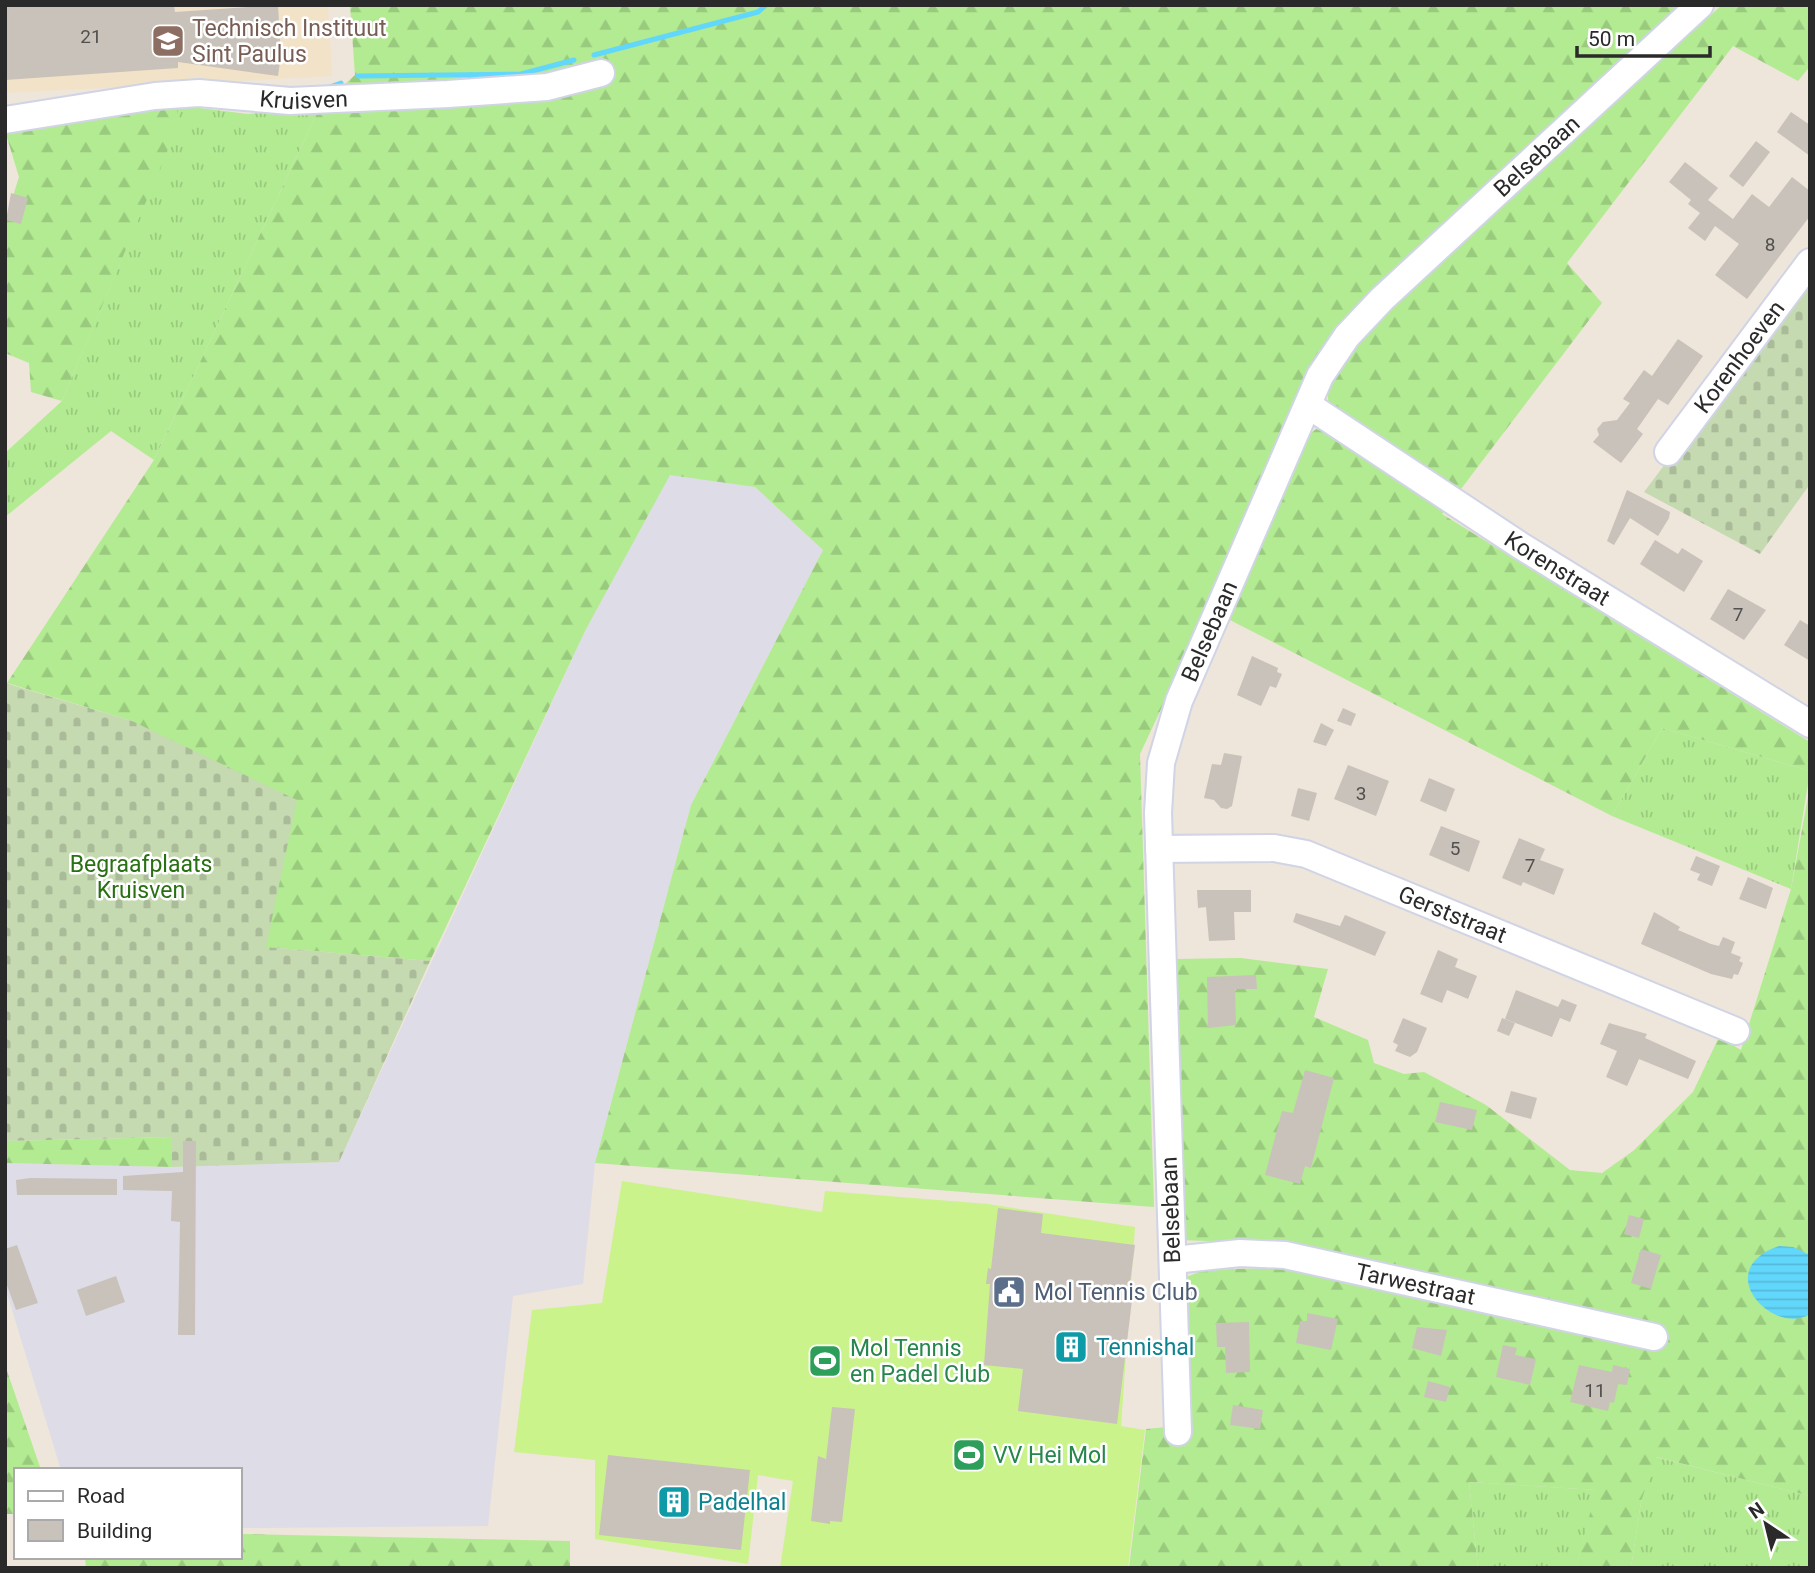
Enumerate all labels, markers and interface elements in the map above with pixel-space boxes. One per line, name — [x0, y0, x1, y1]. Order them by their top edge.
scale bar — [1577, 14, 1710, 58]
place label: Technisch Instituut Sint Paulus — [192, 15, 386, 68]
school or university icon: Technisch Instituut Sint Paulus — [149, 22, 187, 60]
house number: 21 — [80, 25, 102, 48]
text: 50 m — [1588, 27, 1635, 51]
street label: Kruisven — [258, 85, 348, 115]
street label: Belsebaan — [1488, 110, 1585, 202]
house number: 8 — [1765, 233, 1775, 256]
street label: Korenhoeven — [1688, 295, 1790, 418]
street label: Korenstraat — [1499, 525, 1615, 611]
street label: Belsebaan — [1176, 577, 1243, 686]
house number: 7 — [1733, 603, 1743, 626]
house number: 3 — [1356, 782, 1366, 805]
house number: 5 — [1450, 837, 1460, 860]
park label: Begraafplaats Kruisven — [70, 851, 212, 904]
house number: 7 — [1525, 854, 1535, 877]
street label: Gerststraat — [1394, 880, 1511, 949]
street label: Belsebaan — [1156, 1156, 1186, 1264]
street label: Tarwestraat — [1353, 1258, 1478, 1310]
public building icon: Mol Tennis Club — [990, 1273, 1028, 1311]
place label: Mol Tennis Club — [1034, 1279, 1198, 1306]
building icon: Tennishal — [1052, 1328, 1090, 1366]
place label: Tennishal — [1096, 1334, 1194, 1361]
place label: Mol Tennis en Padel Club — [850, 1335, 990, 1388]
sports icon: Mol Tennis en Padel Club — [806, 1342, 844, 1380]
house number: 11 — [1584, 1379, 1606, 1402]
sports icon: VV Hei Mol — [950, 1436, 988, 1474]
place label: VV Hei Mol — [993, 1442, 1107, 1469]
legend — [14, 1468, 242, 1559]
building icon: Padelhal — [655, 1483, 693, 1521]
text: Road — [77, 1484, 125, 1508]
place label: Padelhal — [698, 1489, 786, 1516]
north arrow — [1731, 1489, 1801, 1559]
text: N — [1744, 1497, 1769, 1524]
text: Building — [77, 1519, 152, 1543]

